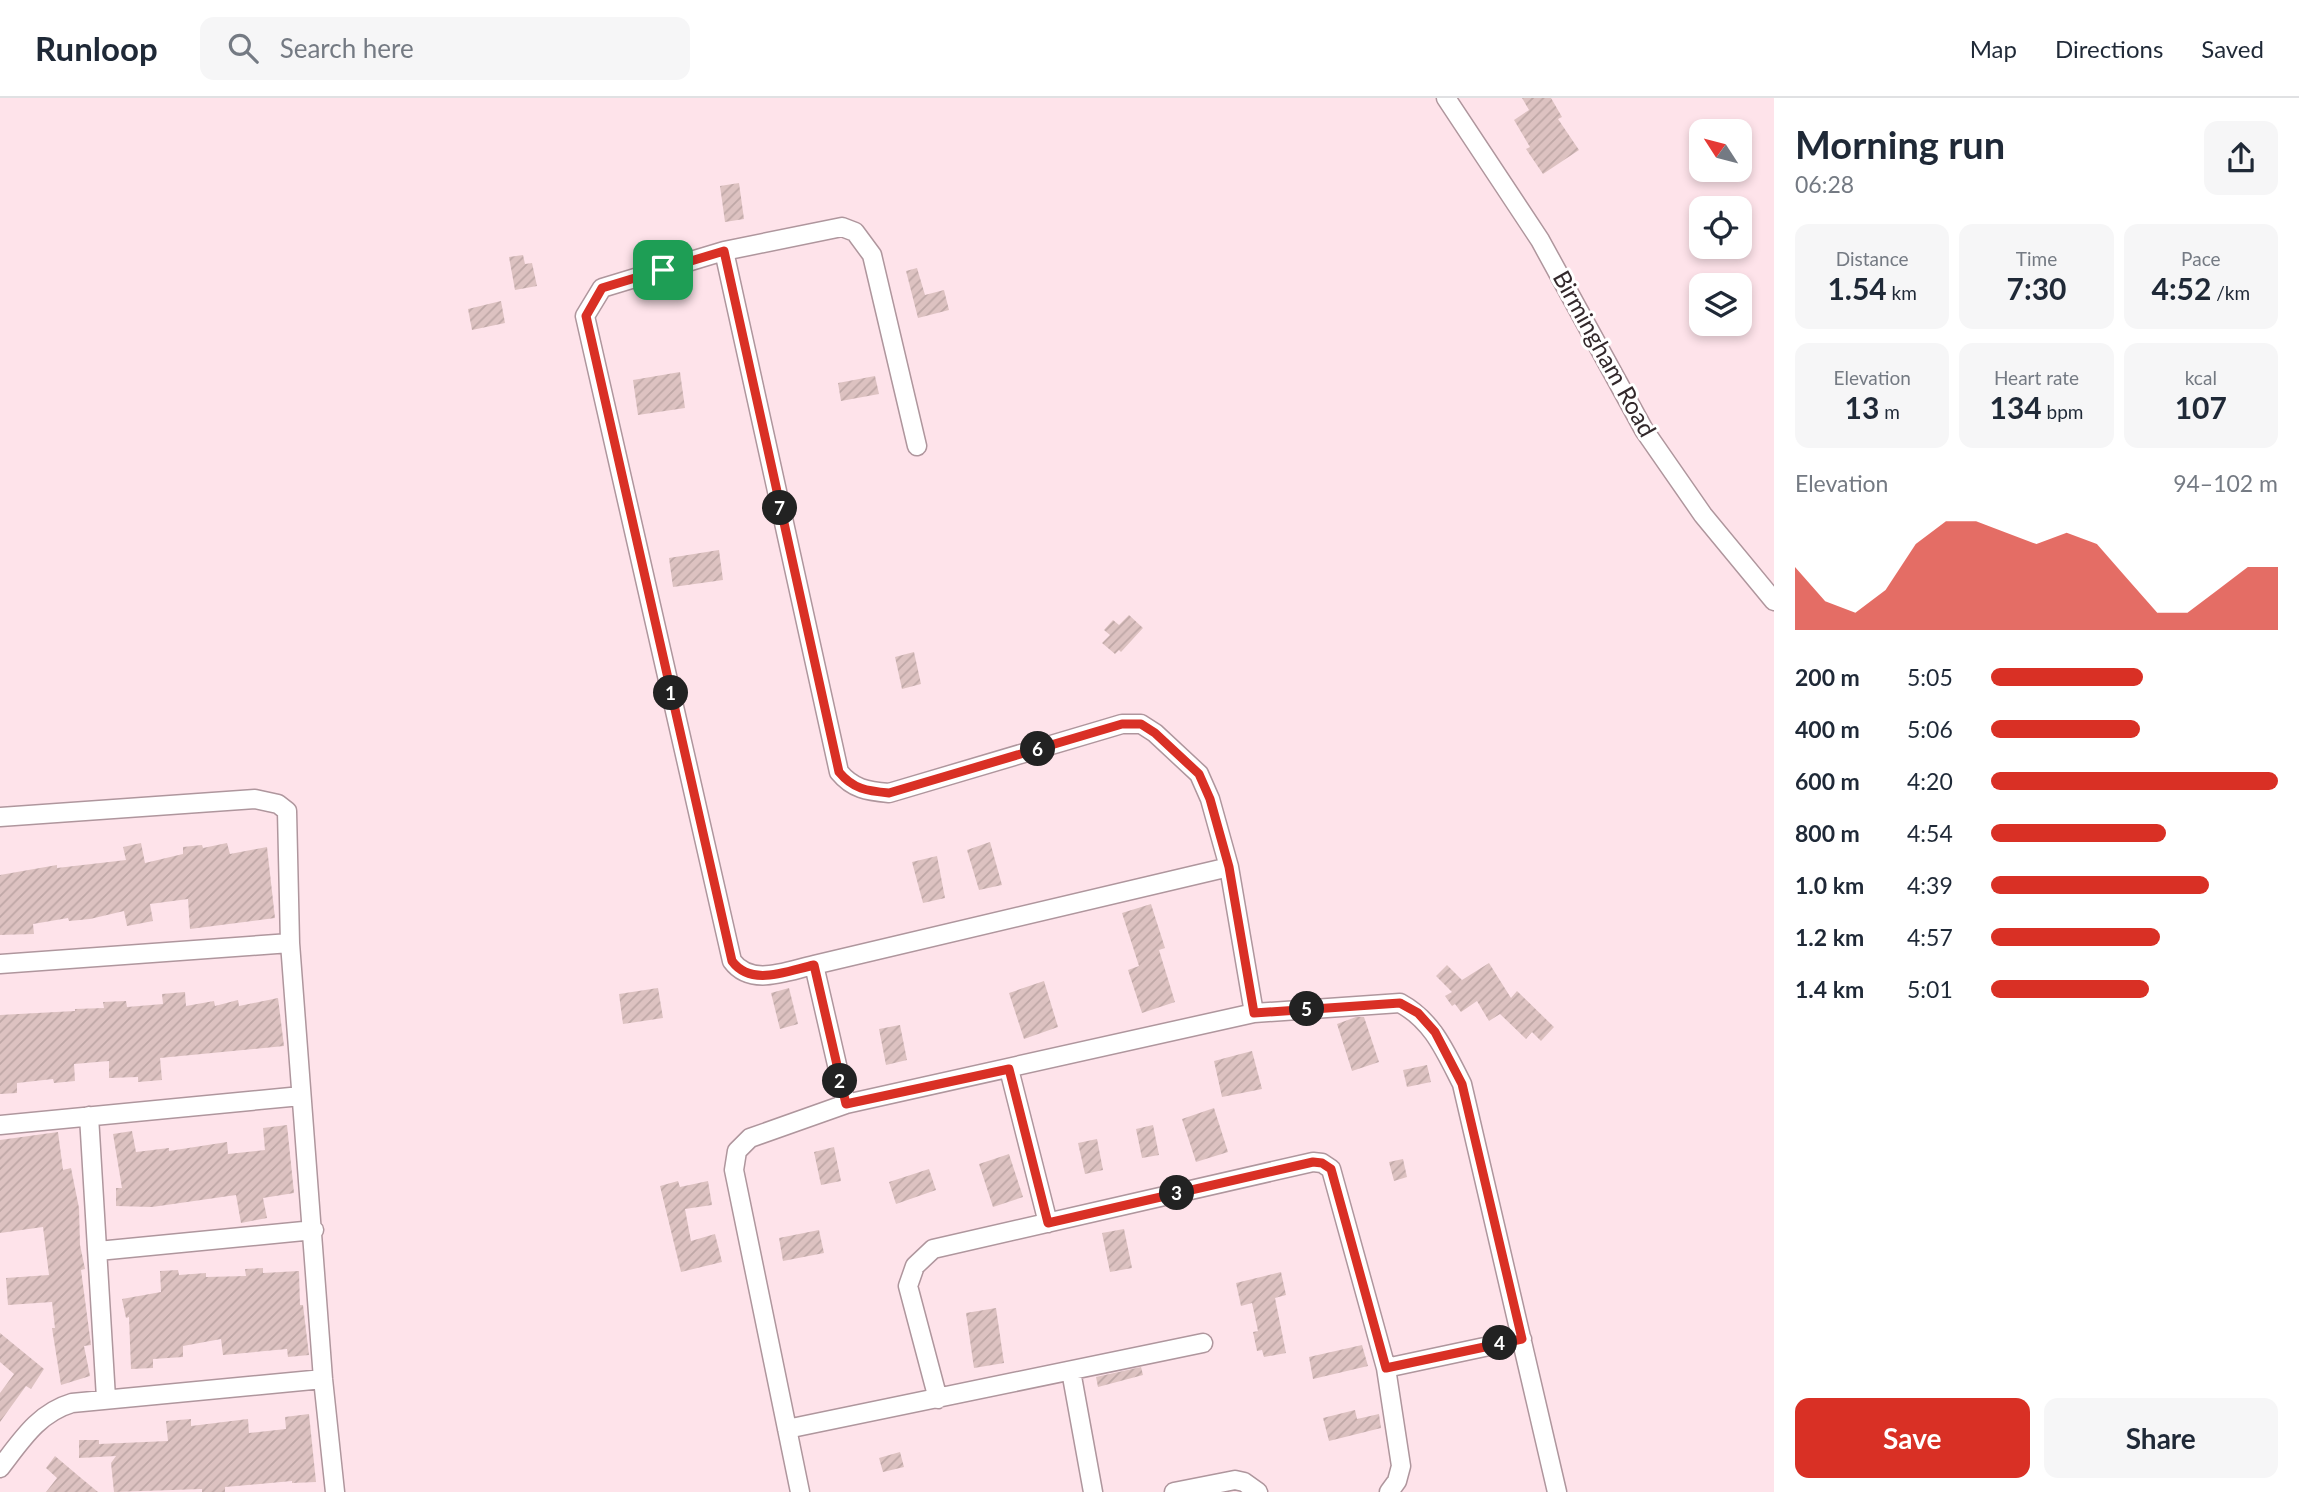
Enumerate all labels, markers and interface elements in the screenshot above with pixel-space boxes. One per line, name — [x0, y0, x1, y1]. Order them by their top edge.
search box — [200, 17, 690, 80]
text: Runloop — [35, 28, 158, 68]
icon: search — [224, 29, 262, 67]
text: Search here — [280, 32, 414, 64]
text: Map — [1970, 34, 2017, 63]
text: Directions — [2055, 34, 2163, 63]
text: Saved — [2201, 34, 2264, 63]
north arrow — [1689, 119, 1752, 182]
map controls — [1689, 119, 1752, 336]
text: Morning run — [1795, 121, 2005, 167]
button: share — [2204, 121, 2278, 195]
text: 06:28 — [1795, 170, 1854, 198]
button: locate — [1689, 196, 1752, 259]
pin — [633, 240, 693, 300]
text: Distance — [1836, 247, 1909, 270]
text: Time — [2016, 247, 2057, 270]
text: Pace — [2181, 247, 2221, 270]
icon: arrive — [644, 251, 682, 289]
street label: Birmingham Road — [1548, 265, 1663, 441]
text: 1.54 — [1827, 270, 1887, 306]
text: 7:30 — [2007, 270, 2066, 306]
text: 4:52 — [2151, 270, 2211, 306]
button: layers — [1689, 273, 1752, 336]
text: km — [1887, 281, 1917, 304]
text: /km — [2211, 281, 2250, 304]
text: Elevation — [1834, 366, 1911, 389]
text: Heart rate — [1994, 366, 2079, 389]
text: kcal — [2185, 366, 2217, 389]
text: 13 — [1845, 389, 1879, 425]
text: 134 — [1990, 389, 2042, 425]
text: 107 — [2175, 389, 2227, 425]
text: m — [1879, 400, 1900, 423]
text: bpm — [2042, 400, 2083, 423]
text: Elevation — [1795, 469, 1888, 497]
text: 94–102 m — [2173, 469, 2278, 497]
pin: 7 — [762, 490, 798, 526]
text: 7 — [774, 496, 785, 519]
text: 200 m — [1795, 663, 1860, 691]
text: 5:05 — [1907, 663, 1953, 691]
pin: 1 — [654, 676, 688, 710]
text: 1 — [665, 681, 676, 704]
text: 400 m — [1795, 715, 1860, 743]
text: 5:06 — [1907, 715, 1953, 743]
pin: 6 — [1020, 732, 1056, 766]
text: 6 — [1032, 737, 1043, 760]
text: 600 m — [1795, 767, 1860, 795]
text: 4:20 — [1907, 767, 1953, 795]
text: 800 m — [1795, 819, 1860, 847]
text: 4:54 — [1907, 819, 1953, 847]
text: 1.0 km — [1795, 871, 1864, 899]
text: 4:39 — [1907, 871, 1953, 899]
text: 1.2 km — [1795, 923, 1864, 951]
text: 4:57 — [1907, 923, 1953, 951]
text: 1.4 km — [1795, 975, 1864, 1003]
text: 5:01 — [1907, 975, 1953, 1003]
pin: 5 — [1290, 992, 1324, 1026]
text: 5 — [1301, 997, 1312, 1020]
pin: 2 — [822, 1063, 858, 1098]
text: 2 — [834, 1069, 845, 1092]
pin: 3 — [1160, 1176, 1194, 1210]
text: 3 — [1171, 1181, 1182, 1204]
pin: 4 — [1482, 1326, 1518, 1360]
text: 4 — [1494, 1331, 1505, 1354]
button: Save — [1795, 1398, 2030, 1478]
button: Share — [2044, 1398, 2278, 1478]

